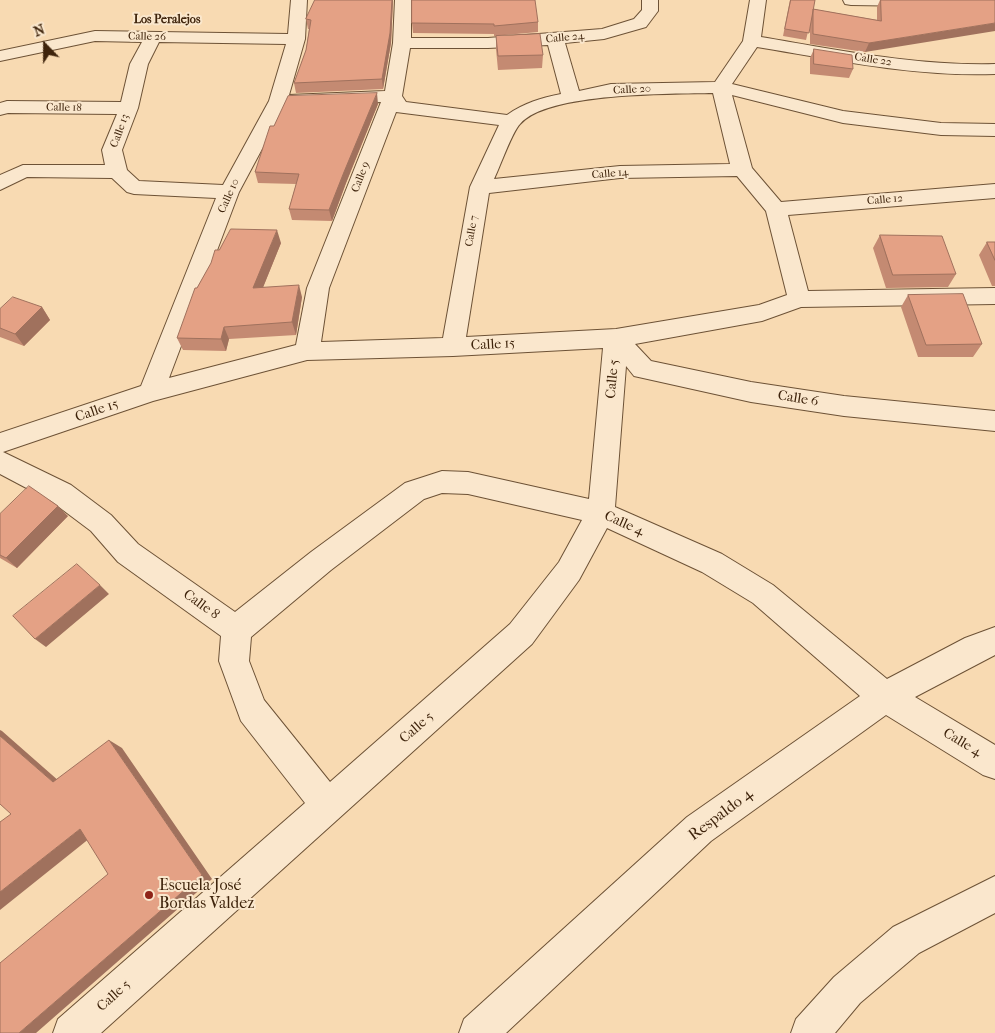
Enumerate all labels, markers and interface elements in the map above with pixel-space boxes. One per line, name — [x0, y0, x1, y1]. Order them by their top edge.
district label: Los Peralejos — [134, 13, 200, 27]
north arrow — [20, 20, 70, 70]
text: N — [31, 21, 47, 40]
street label: Calle 26 — [128, 30, 166, 44]
street label: Calle 24 — [545, 30, 585, 46]
street label: Calle 22 — [853, 51, 893, 69]
street label: Calle 20 — [613, 82, 651, 98]
street label: Calle 18 — [46, 101, 82, 115]
street label: Calle 13 — [108, 112, 132, 150]
street label: Calle 9 — [349, 160, 373, 194]
street label: Calle 14 — [591, 166, 629, 182]
street label: Calle 10 — [216, 177, 242, 215]
street label: Calle 12 — [867, 192, 903, 208]
street label: Calle 7 — [463, 214, 481, 248]
street label: Calle 15 — [470, 335, 516, 355]
street label: Calle 5 — [603, 359, 623, 399]
street label: Calle 6 — [776, 387, 820, 411]
street label: Calle 15 — [73, 396, 121, 426]
street label: Calle 4 — [602, 508, 646, 540]
street label: Calle 8 — [180, 586, 222, 624]
street label: Calle 5 — [397, 709, 437, 747]
street label: Calle 4 — [940, 725, 984, 761]
street label: Respaldo 4 — [685, 785, 757, 845]
place label: Escuela José Bordas Valdez — [159, 876, 254, 914]
marker: Escuela José Bordas Valdez — [143, 889, 155, 901]
street label: Calle 5 — [94, 977, 134, 1015]

